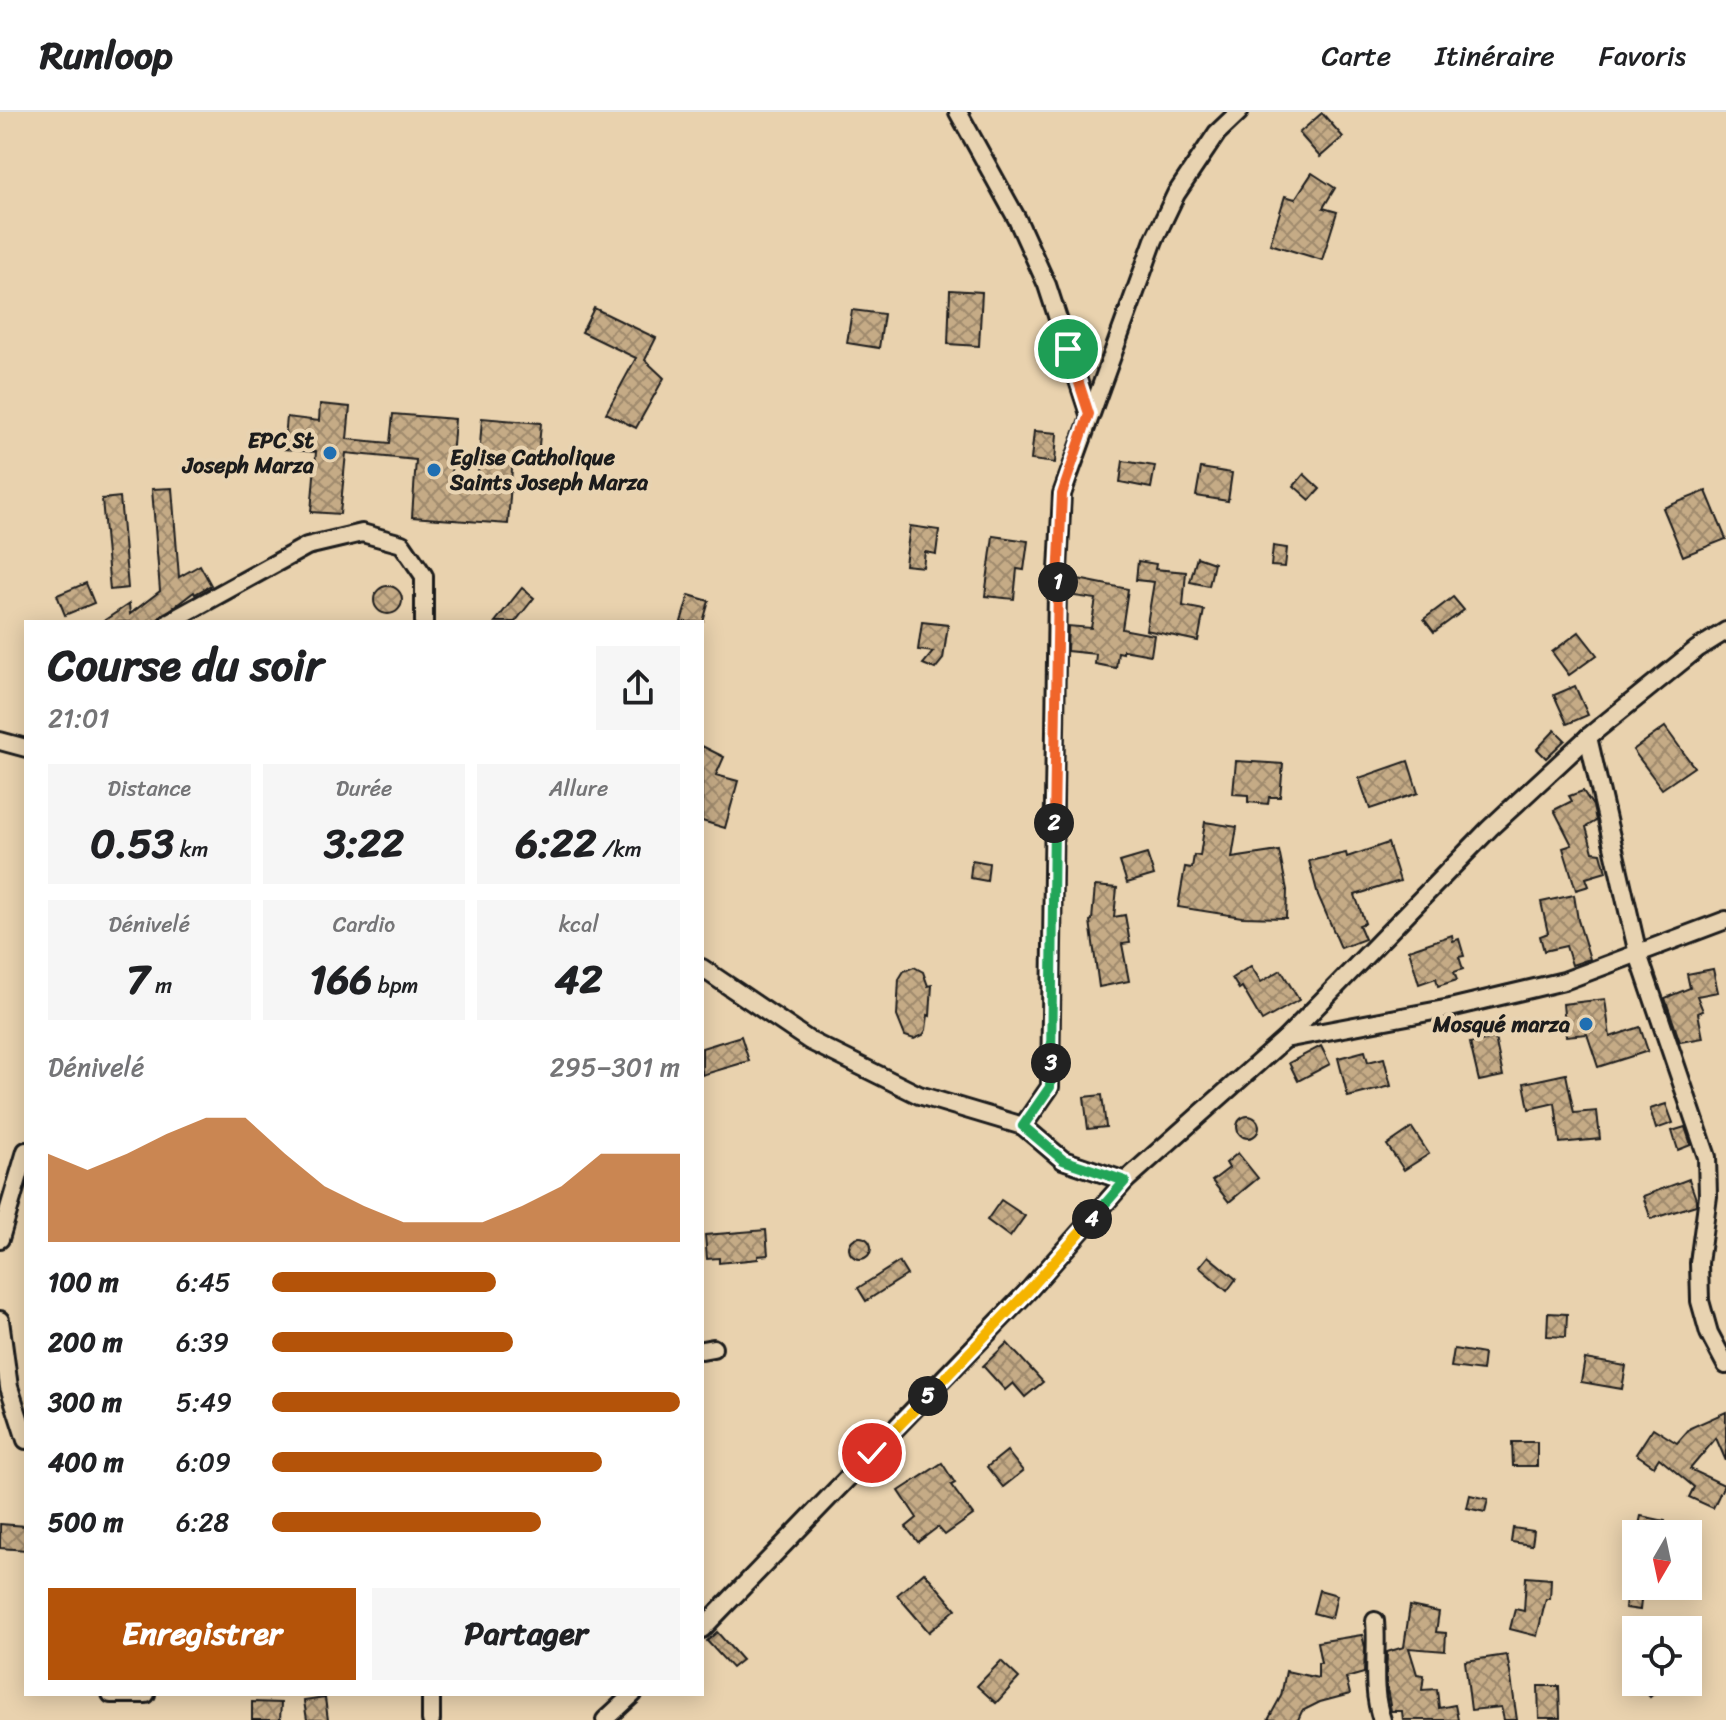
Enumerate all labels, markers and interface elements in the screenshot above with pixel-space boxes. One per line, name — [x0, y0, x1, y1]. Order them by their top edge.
text: Runloop — [40, 22, 173, 89]
text: Carte — [1321, 31, 1391, 80]
text: Itinéraire — [1435, 31, 1555, 80]
text: Favoris — [1599, 31, 1686, 80]
pin — [1034, 315, 1102, 383]
icon: arrive — [1046, 327, 1090, 371]
place label: EPC St Joseph Marza — [181, 421, 314, 485]
place label: Eglise Catholique Saints Joseph Marza — [449, 438, 649, 502]
marker: EPC St Joseph Marza — [321, 444, 339, 462]
marker: Eglise Catholique Saints Joseph Marza — [425, 461, 443, 479]
pin: 1 — [1038, 562, 1078, 602]
text: 1 — [1053, 562, 1063, 601]
text: Course du soir — [48, 626, 323, 704]
button: share — [596, 646, 680, 730]
text: 21:01 — [48, 695, 110, 741]
text: Distance — [108, 769, 191, 808]
text: Durée — [336, 769, 392, 808]
text: Allure — [549, 769, 608, 808]
pin: 2 — [1034, 803, 1074, 843]
text: 2 — [1048, 803, 1060, 842]
text: 0.53 — [90, 808, 174, 879]
text: 3:22 — [324, 808, 404, 879]
text: 6:22 — [516, 808, 597, 879]
text: km — [174, 830, 208, 869]
text: /km — [597, 830, 642, 869]
text: Dénivelé — [109, 905, 190, 944]
text: Cardio — [333, 905, 395, 944]
text: kcal — [559, 905, 599, 944]
text: 7 — [127, 944, 149, 1015]
text: 166 — [310, 944, 372, 1015]
text: 42 — [555, 944, 603, 1015]
text: m — [149, 966, 172, 1005]
text: bpm — [372, 966, 418, 1005]
place label: Mosqué marza — [1432, 1005, 1570, 1044]
marker: Mosqué marza — [1577, 1015, 1595, 1033]
pin: 3 — [1031, 1043, 1071, 1083]
text: 3 — [1045, 1043, 1057, 1082]
text: Dénivelé — [48, 1044, 144, 1090]
text: 295–301 m — [550, 1044, 680, 1090]
pin: 4 — [1072, 1199, 1112, 1239]
text: 4 — [1085, 1199, 1099, 1238]
text: 100 m — [48, 1259, 119, 1305]
text: 6:45 — [176, 1259, 231, 1305]
text: 200 m — [48, 1319, 123, 1365]
text: 6:39 — [176, 1319, 229, 1365]
pin: 5 — [908, 1376, 948, 1416]
text: 5 — [921, 1376, 935, 1415]
text: 300 m — [48, 1379, 122, 1425]
text: 5:49 — [176, 1379, 232, 1425]
pin — [838, 1419, 906, 1487]
icon: check — [850, 1431, 894, 1475]
text: 400 m — [48, 1439, 124, 1485]
text: 6:09 — [176, 1439, 231, 1485]
text: 500 m — [48, 1499, 123, 1545]
text: 6:28 — [176, 1499, 229, 1545]
north arrow — [1622, 1520, 1702, 1600]
map controls — [1622, 1520, 1702, 1696]
button: Enregistrer — [48, 1588, 356, 1680]
button: Partager — [372, 1588, 680, 1680]
button: locate — [1622, 1616, 1702, 1696]

